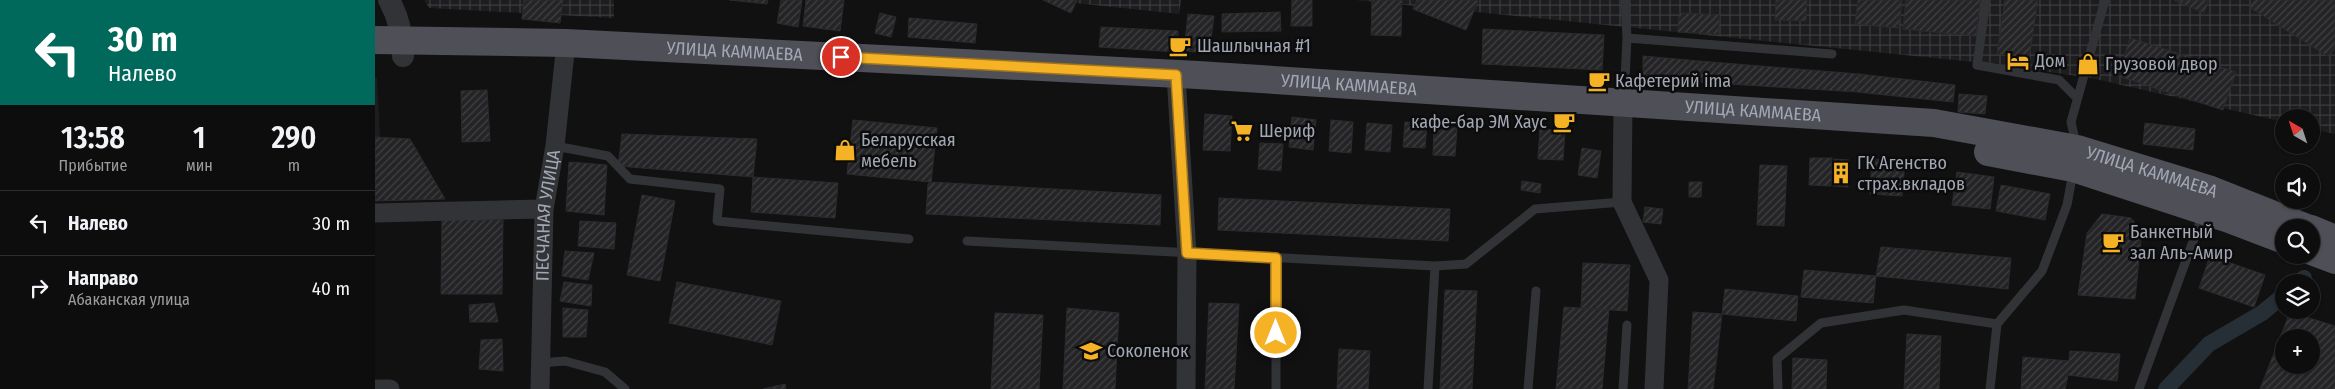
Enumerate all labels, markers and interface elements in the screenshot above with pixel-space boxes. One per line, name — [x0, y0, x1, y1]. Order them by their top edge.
text: 30 m — [108, 18, 178, 60]
icon: left — [25, 20, 90, 85]
cafe icon: Шашлычная #1 — [1167, 33, 1193, 59]
place label: Шашлычная #1 — [1197, 35, 1311, 57]
pin — [820, 36, 862, 78]
street label: УЛИЦА КАММАЕВА — [665, 37, 804, 66]
icon: arrive — [827, 43, 855, 71]
hotel icon: Дом — [2005, 48, 2031, 74]
place label: Дом — [2034, 50, 2065, 72]
shop icon: Грузовой двор — [2075, 51, 2101, 77]
place label: Грузовой двор — [2105, 53, 2218, 75]
text: Налево — [108, 60, 177, 87]
cafe icon: Кафетерий ima — [1586, 68, 1612, 94]
street label: УЛИЦА КАММАЕВА — [1279, 69, 1418, 100]
place label: Кафетерий ima — [1615, 70, 1731, 92]
street label: УЛИЦА КАММАЕВА — [1683, 96, 1822, 127]
cafe icon: кафе-бар ЭМ Хаус — [1551, 109, 1577, 135]
north arrow — [2275, 109, 2320, 154]
map controls — [2275, 109, 2320, 374]
place label: кафе-бар ЭМ Хаус — [1411, 111, 1547, 133]
supermarket icon: Шериф — [1229, 118, 1255, 144]
text: 13:58 — [61, 120, 125, 156]
text: 1 — [193, 120, 206, 156]
text: 290 — [271, 120, 316, 156]
place label: Шериф — [1259, 120, 1315, 142]
place label: Беларусская мебель — [861, 129, 956, 172]
shop icon: Беларусская мебель — [832, 137, 858, 163]
street label: УЛИЦА КАММАЕВА — [2082, 141, 2221, 203]
street label: ПЕСЧАНАЯ УЛИЦА — [531, 147, 565, 281]
place label: ГК Агенство страх.вкладов — [1857, 152, 1965, 195]
text: Прибытие — [59, 156, 127, 175]
text: мин — [186, 156, 213, 175]
text: m — [288, 156, 300, 175]
building icon: ГК Агенство страх.вкладов — [1828, 160, 1854, 186]
button: sound — [2275, 164, 2320, 209]
icon: left — [25, 209, 53, 237]
text: Налево — [68, 212, 128, 235]
text: 30 m — [312, 212, 350, 235]
button: search — [2275, 219, 2320, 264]
place label: Банкетный зал Аль-Амир — [2130, 221, 2233, 264]
cafe icon: Банкетный зал Аль-Амир — [2100, 229, 2126, 255]
text: Направо — [68, 267, 138, 290]
icon: right — [25, 274, 53, 302]
button: layers — [2275, 274, 2320, 319]
text: 40 m — [312, 277, 350, 300]
text: Абаканская улица — [68, 290, 190, 309]
position arrow — [1249, 306, 1301, 358]
button: + — [2275, 329, 2320, 374]
school or university icon: Соколенок — [1078, 338, 1104, 364]
place label: Соколенок — [1107, 340, 1189, 362]

